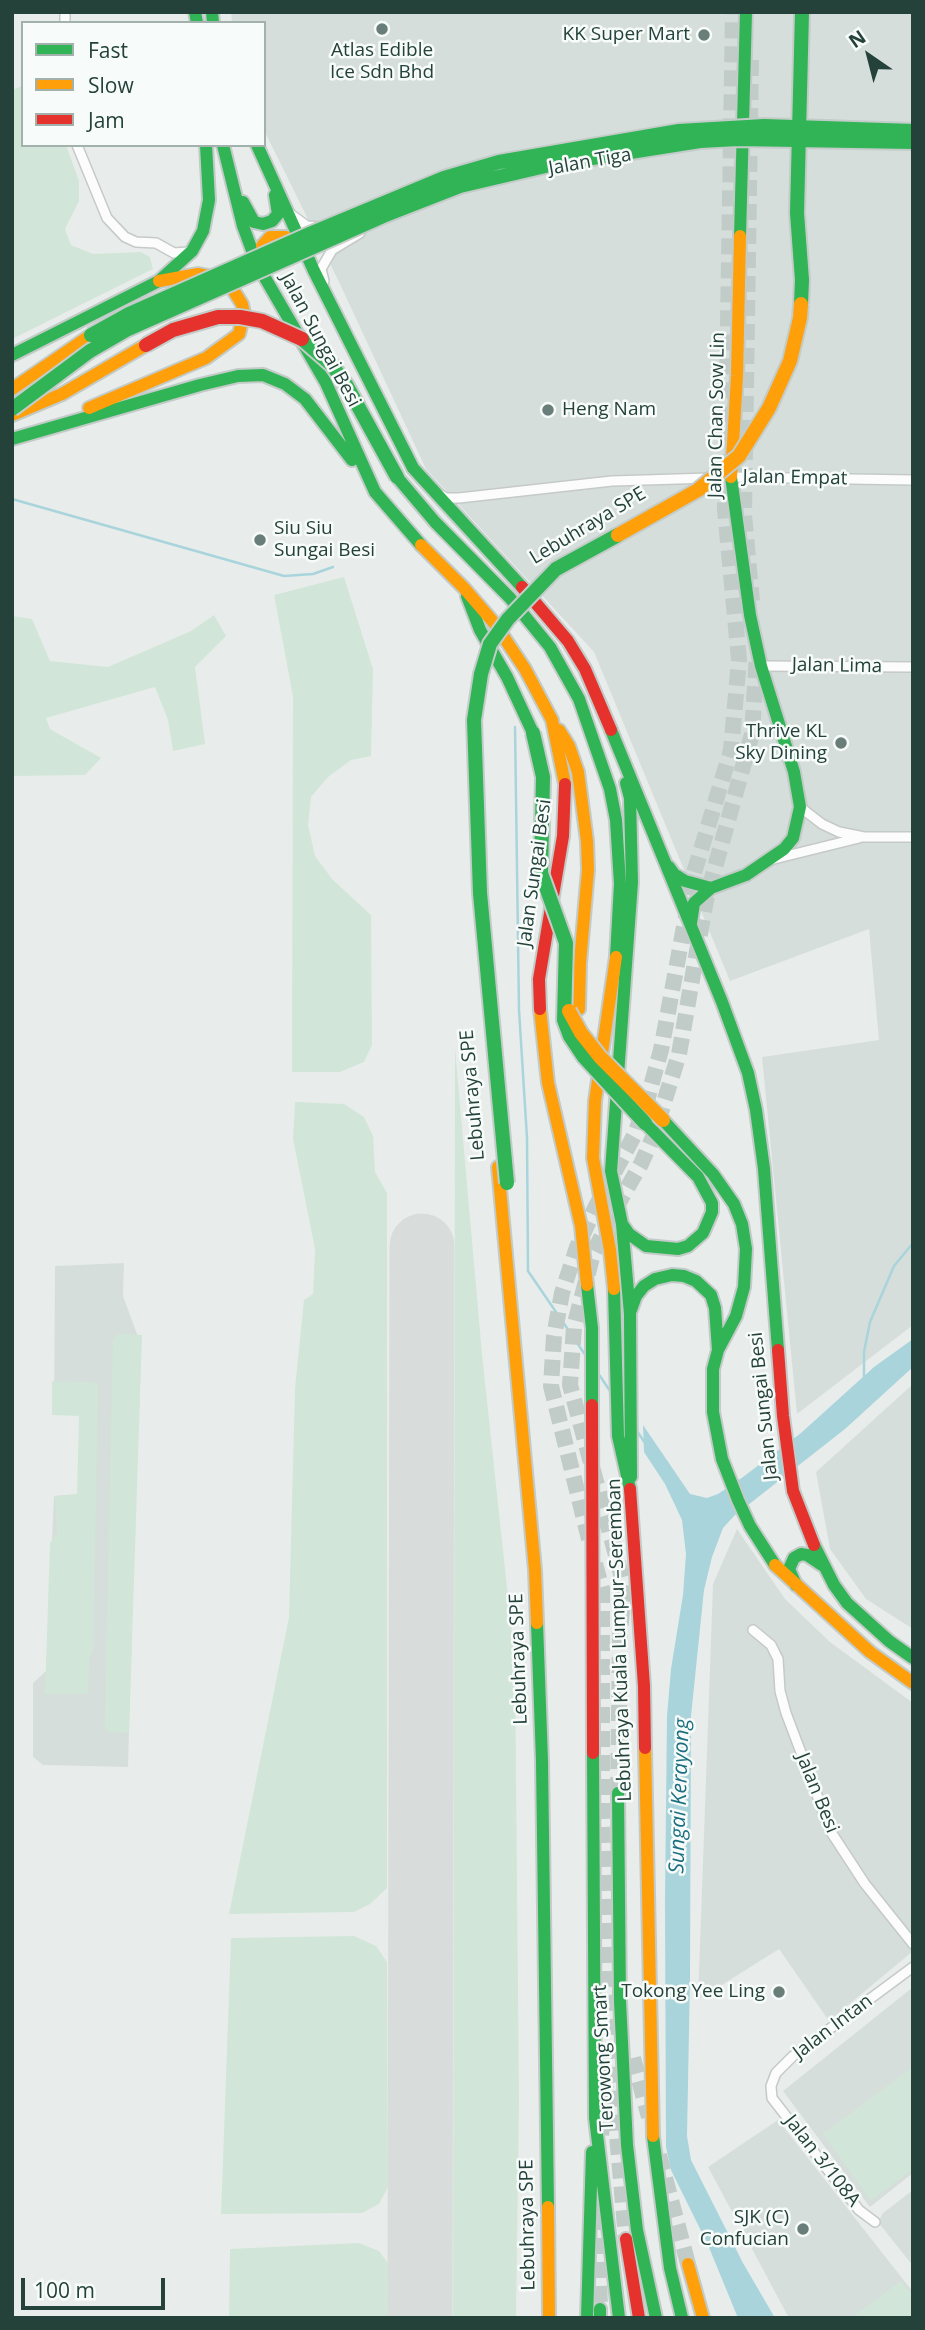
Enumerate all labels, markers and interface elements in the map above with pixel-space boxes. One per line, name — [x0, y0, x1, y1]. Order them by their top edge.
legend — [21, 21, 266, 147]
marker: Atlas Edible Ice Sdn Bhd — [374, 21, 390, 37]
north arrow — [834, 21, 904, 91]
place label: KK Super Mart — [563, 24, 690, 46]
text: N — [843, 24, 871, 54]
marker: KK Super Mart — [696, 27, 712, 43]
text: Fast — [88, 36, 128, 64]
place label: Atlas Edible Ice Sdn Bhd — [330, 40, 434, 84]
text: Slow — [88, 71, 134, 99]
text: Jam — [88, 106, 125, 134]
street label: Jalan Tiga — [547, 144, 633, 180]
street label: Jalan Sungai Besi — [275, 269, 365, 411]
street label: Jalan Chan Sow Lin — [704, 332, 730, 498]
place label: Heng Nam — [562, 399, 656, 421]
marker: Heng Nam — [540, 402, 556, 418]
street label: Jalan Empat — [742, 466, 848, 490]
street label: Lebuhraya SPE — [526, 482, 650, 570]
place label: Siu Siu Sungai Besi — [274, 518, 375, 562]
marker: Siu Siu Sungai Besi — [252, 532, 268, 548]
street label: Jalan Lima — [792, 654, 882, 678]
place label: Thrive KL Sky Dining — [735, 721, 827, 765]
marker: Thrive KL Sky Dining — [833, 735, 849, 751]
street label: Jalan Sungai Besi — [513, 798, 557, 948]
street label: Lebuhraya SPE — [456, 1029, 490, 1161]
street label: Jalan Sungai Besi — [745, 1331, 783, 1481]
street label: Lebuhraya Kuala Lumpur–Seremban — [603, 1478, 637, 1802]
street label: Lebuhraya SPE — [505, 1593, 533, 1725]
water label: Sungai Kerayong — [665, 1718, 695, 1874]
street label: Jalan Besi — [791, 1750, 843, 1836]
place label: Tokong Yee Ling — [621, 1981, 765, 2003]
street label: Terowong Smart — [589, 1984, 619, 2132]
marker: Tokong Yee Ling — [771, 1984, 787, 2000]
street label: Jalan Intan — [789, 1990, 877, 2064]
street label: Jalan 3/108A — [779, 2111, 865, 2211]
street label: Lebuhraya SPE — [515, 2159, 541, 2291]
place label: SJK (C) Confucian — [700, 2207, 789, 2251]
marker: SJK (C) Confucian — [795, 2221, 811, 2237]
scale bar — [24, 2264, 168, 2308]
text: 100 m — [34, 2276, 95, 2304]

